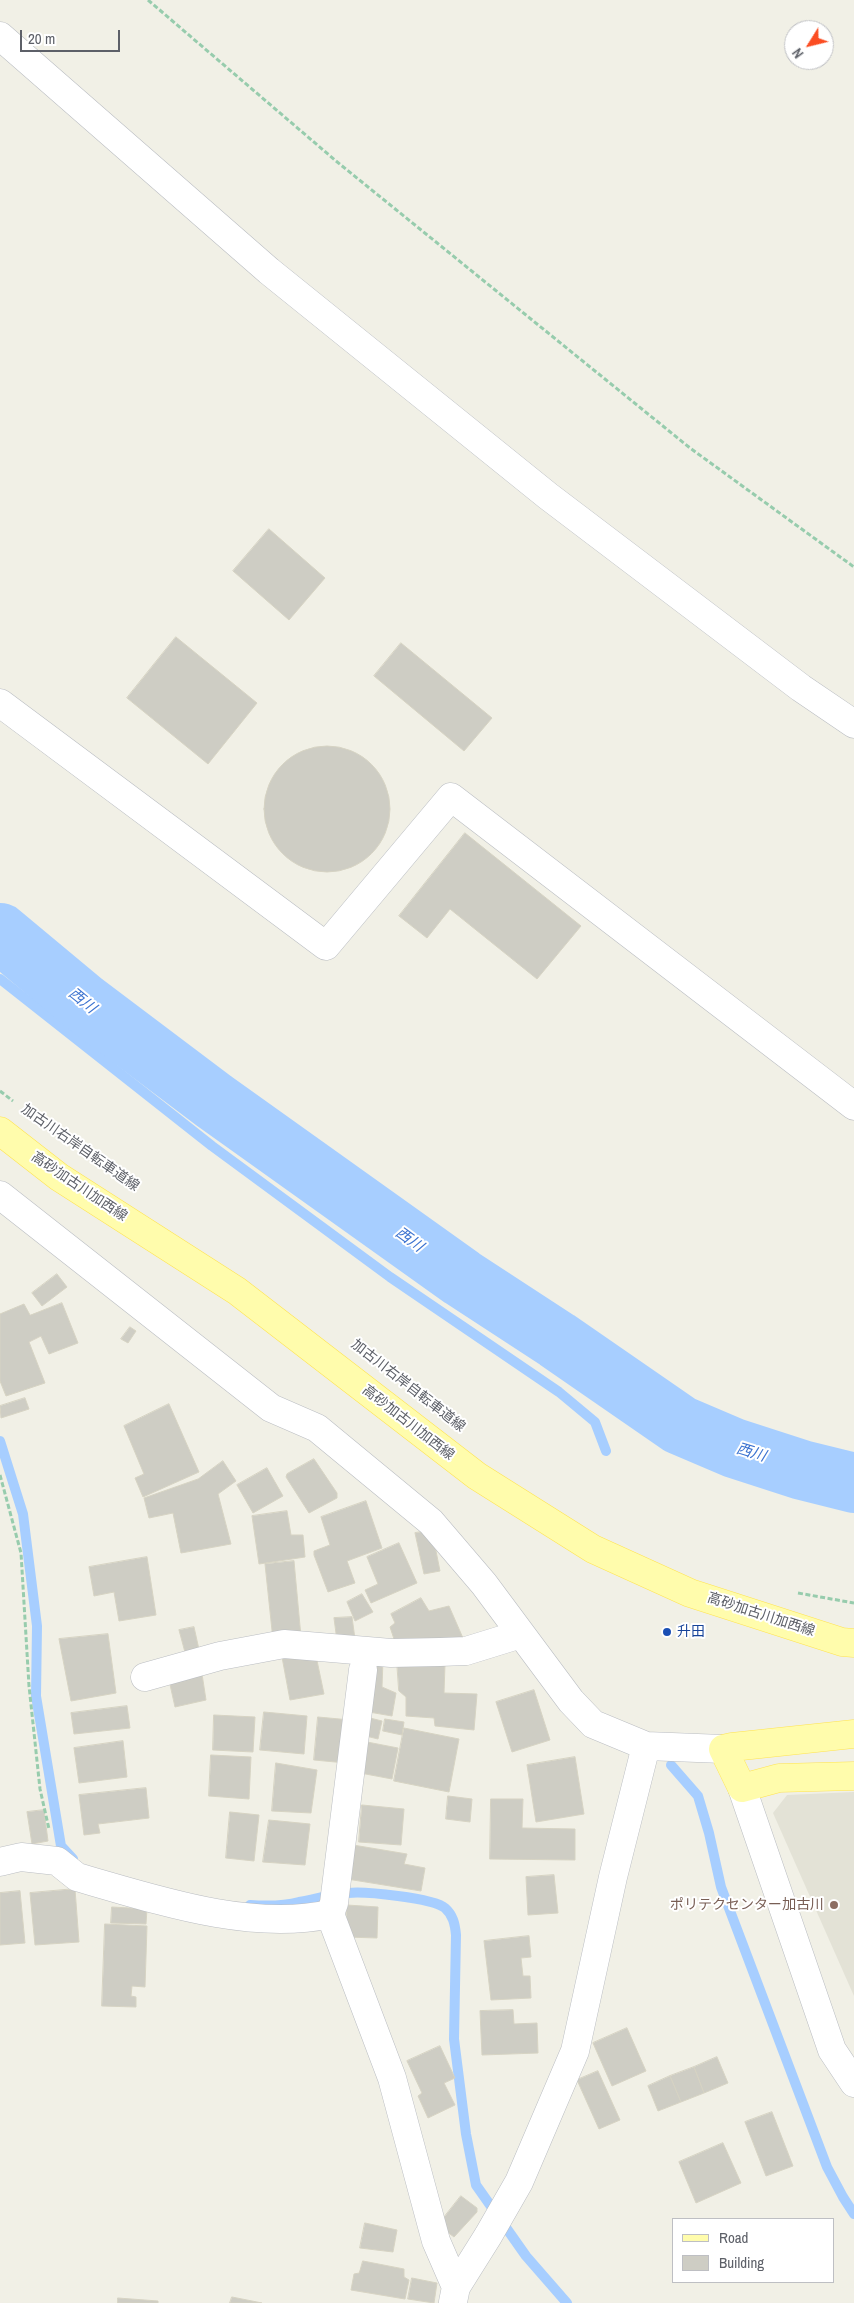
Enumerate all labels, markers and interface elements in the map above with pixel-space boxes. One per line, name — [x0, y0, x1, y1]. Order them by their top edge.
scale bar — [22, 20, 122, 52]
north arrow — [784, 20, 834, 70]
text: 20 m — [28, 28, 55, 49]
text: N — [788, 45, 807, 62]
water label: 西川 — [65, 985, 99, 1017]
street label: 加古川右岸自転車道線 — [18, 1101, 142, 1195]
street label: 高砂加古川加西線 — [28, 1149, 130, 1225]
water label: 西川 — [392, 1224, 426, 1256]
street label: 加古川右岸自転車道線 — [348, 1336, 468, 1436]
street label: 高砂加古川加西線 — [359, 1382, 457, 1464]
water label: 西川 — [734, 1440, 768, 1466]
street label: 高砂加古川加西線 — [705, 1590, 817, 1640]
place label: 升田 — [677, 1624, 705, 1640]
marker: 升田 — [661, 1626, 673, 1638]
place label: ポリテクセンター加古川 — [670, 1897, 824, 1913]
marker: ポリテクセンター加古川 — [828, 1899, 840, 1911]
legend — [672, 2218, 834, 2283]
text: Road — [719, 2227, 748, 2248]
text: Building — [719, 2252, 764, 2273]

